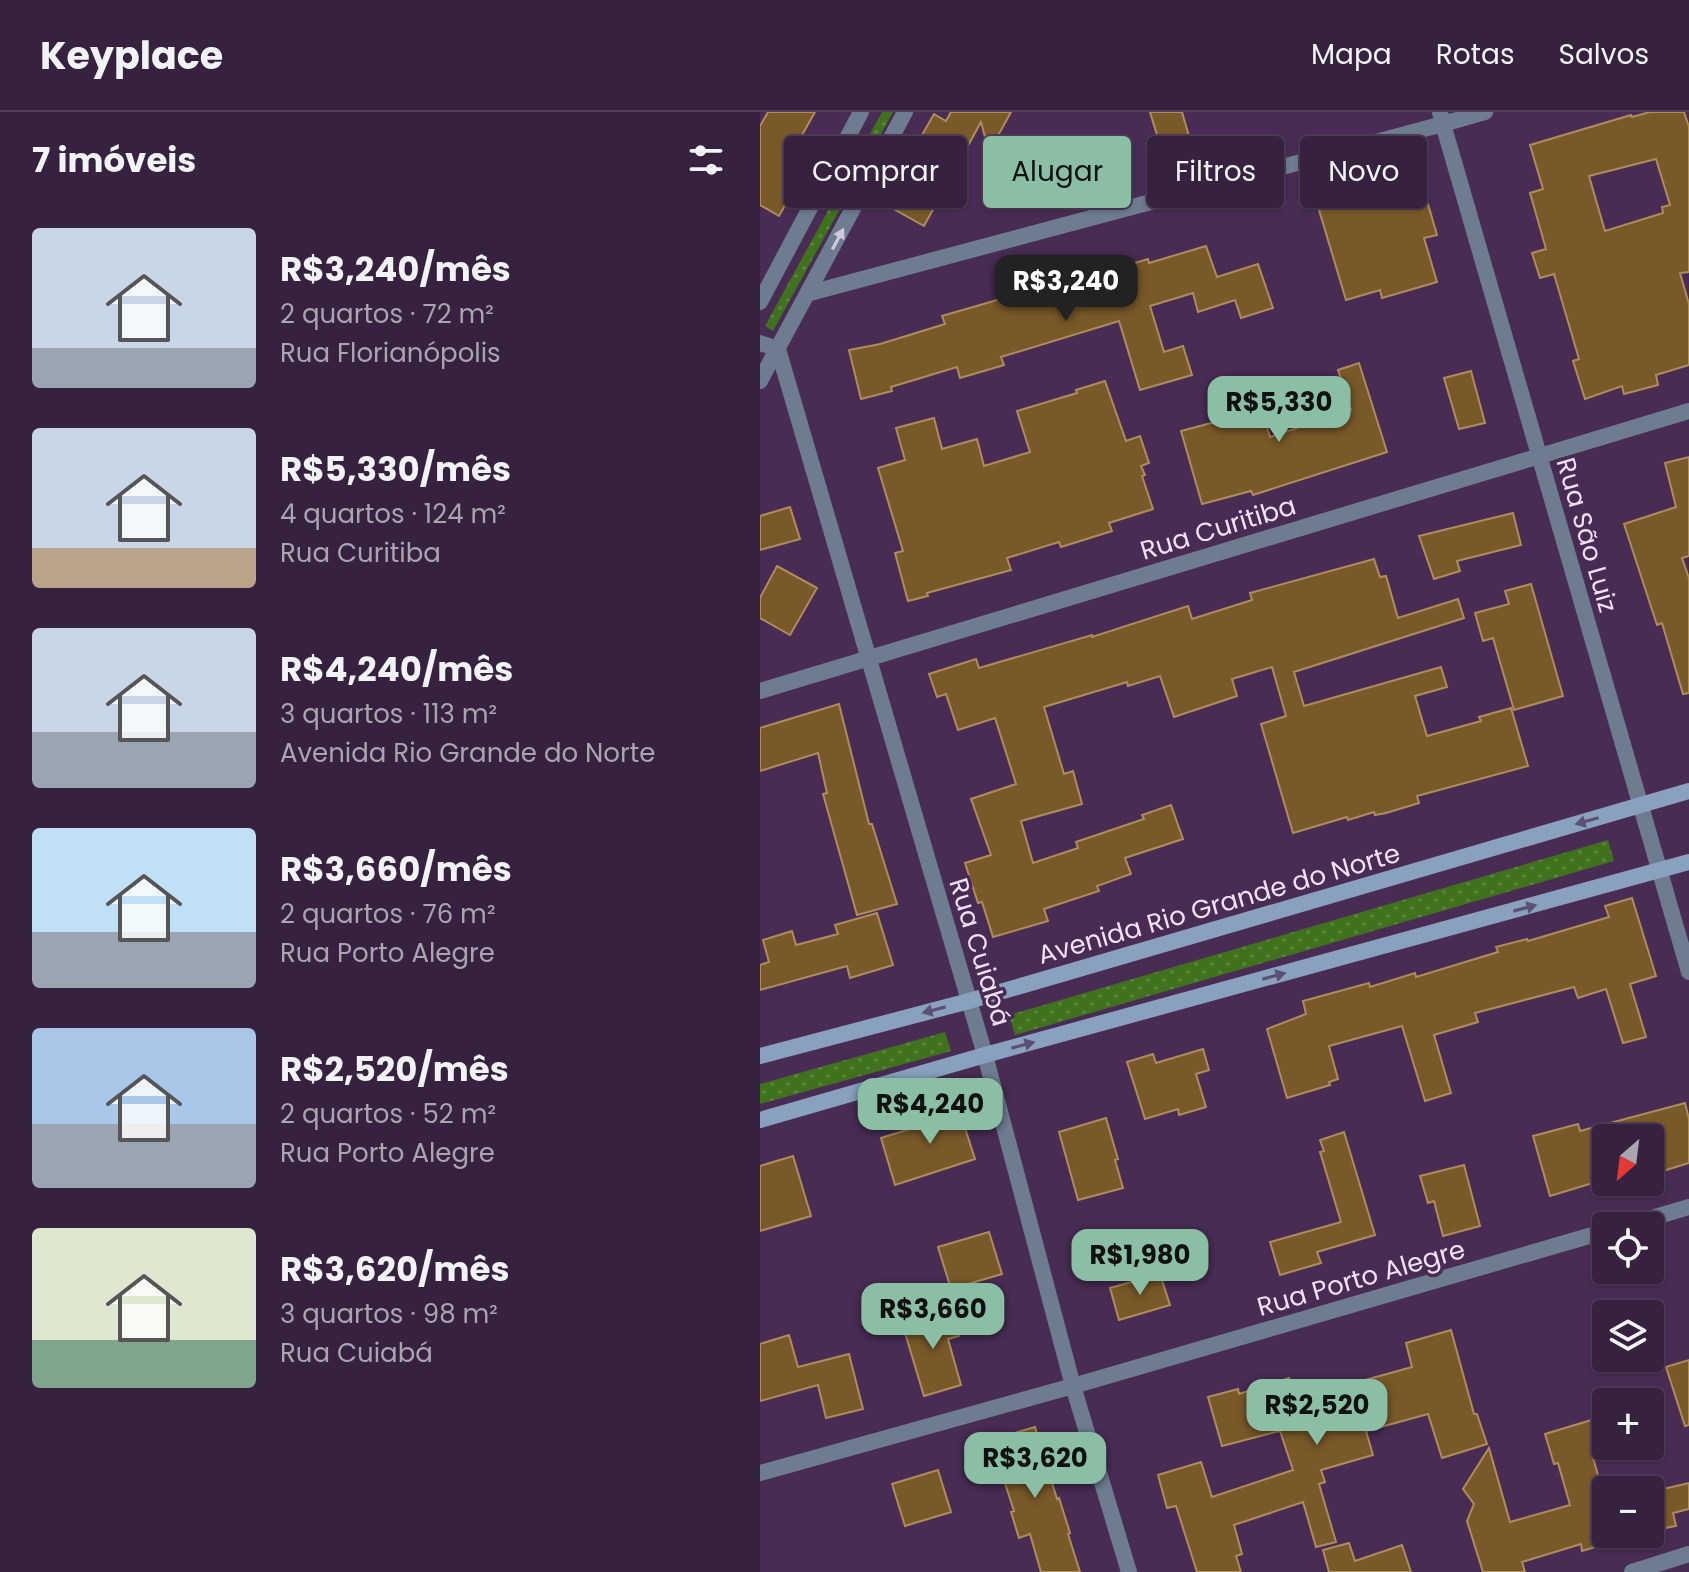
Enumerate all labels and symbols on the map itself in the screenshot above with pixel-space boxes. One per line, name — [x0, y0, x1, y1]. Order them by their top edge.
one-way arrow — [832, 228, 845, 251]
pin: R$3,240 — [992, 255, 1140, 323]
pin: R$5,330 — [1205, 376, 1353, 444]
street label: Rua São Luiz — [1548, 453, 1626, 617]
street label: Rua Curitiba — [1136, 487, 1300, 569]
one-way arrow — [1575, 815, 1599, 828]
street label: Avenida Rio Grande do Norte — [1034, 835, 1404, 973]
street label: Rua Cuiabá — [940, 874, 1020, 1030]
one-way arrow — [1513, 901, 1538, 913]
one-way arrow — [1263, 969, 1287, 982]
one-way arrow — [922, 1005, 947, 1017]
one-way arrow — [1011, 1038, 1036, 1050]
pin: R$4,240 — [856, 1078, 1004, 1146]
north arrow — [1592, 1124, 1664, 1196]
pin: R$1,980 — [1066, 1229, 1214, 1297]
street label: Rua Porto Alegre — [1253, 1231, 1469, 1325]
pin: R$3,660 — [859, 1283, 1007, 1351]
pin: R$2,520 — [1243, 1379, 1391, 1447]
pin: R$3,620 — [961, 1432, 1109, 1500]

